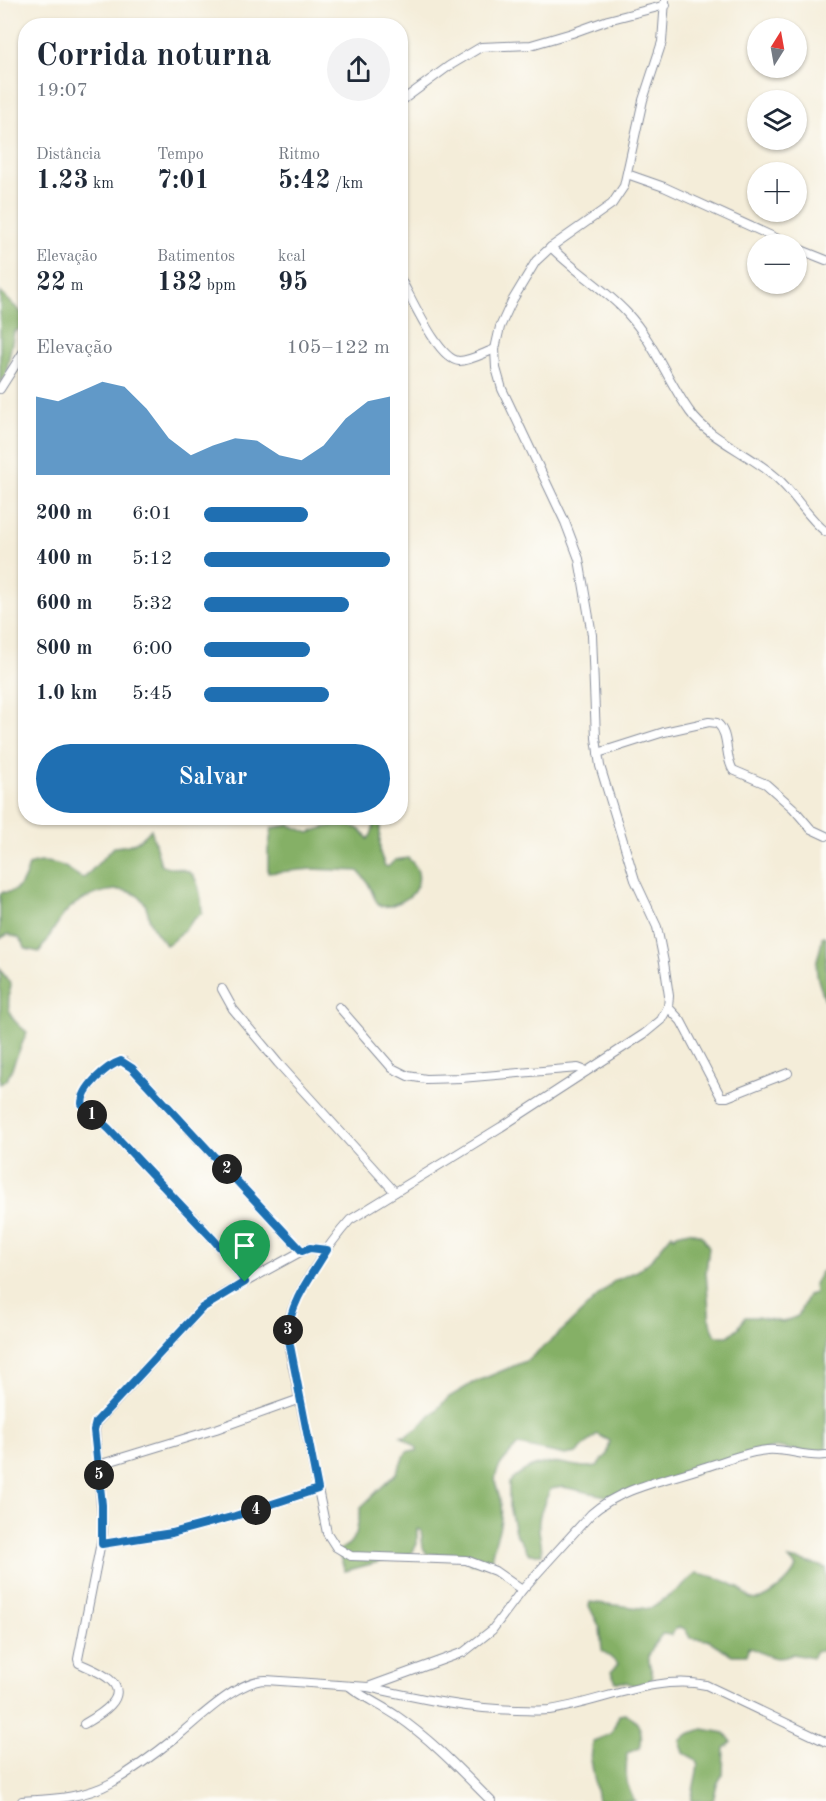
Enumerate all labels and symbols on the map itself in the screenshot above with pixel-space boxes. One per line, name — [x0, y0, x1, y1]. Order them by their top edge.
north arrow — [747, 18, 807, 78]
pin: 1 — [77, 1100, 107, 1130]
pin: 2 — [212, 1154, 242, 1184]
pin — [219, 1220, 270, 1282]
pin: 3 — [273, 1315, 303, 1345]
pin: 5 — [84, 1460, 114, 1490]
pin: 4 — [241, 1495, 271, 1525]

